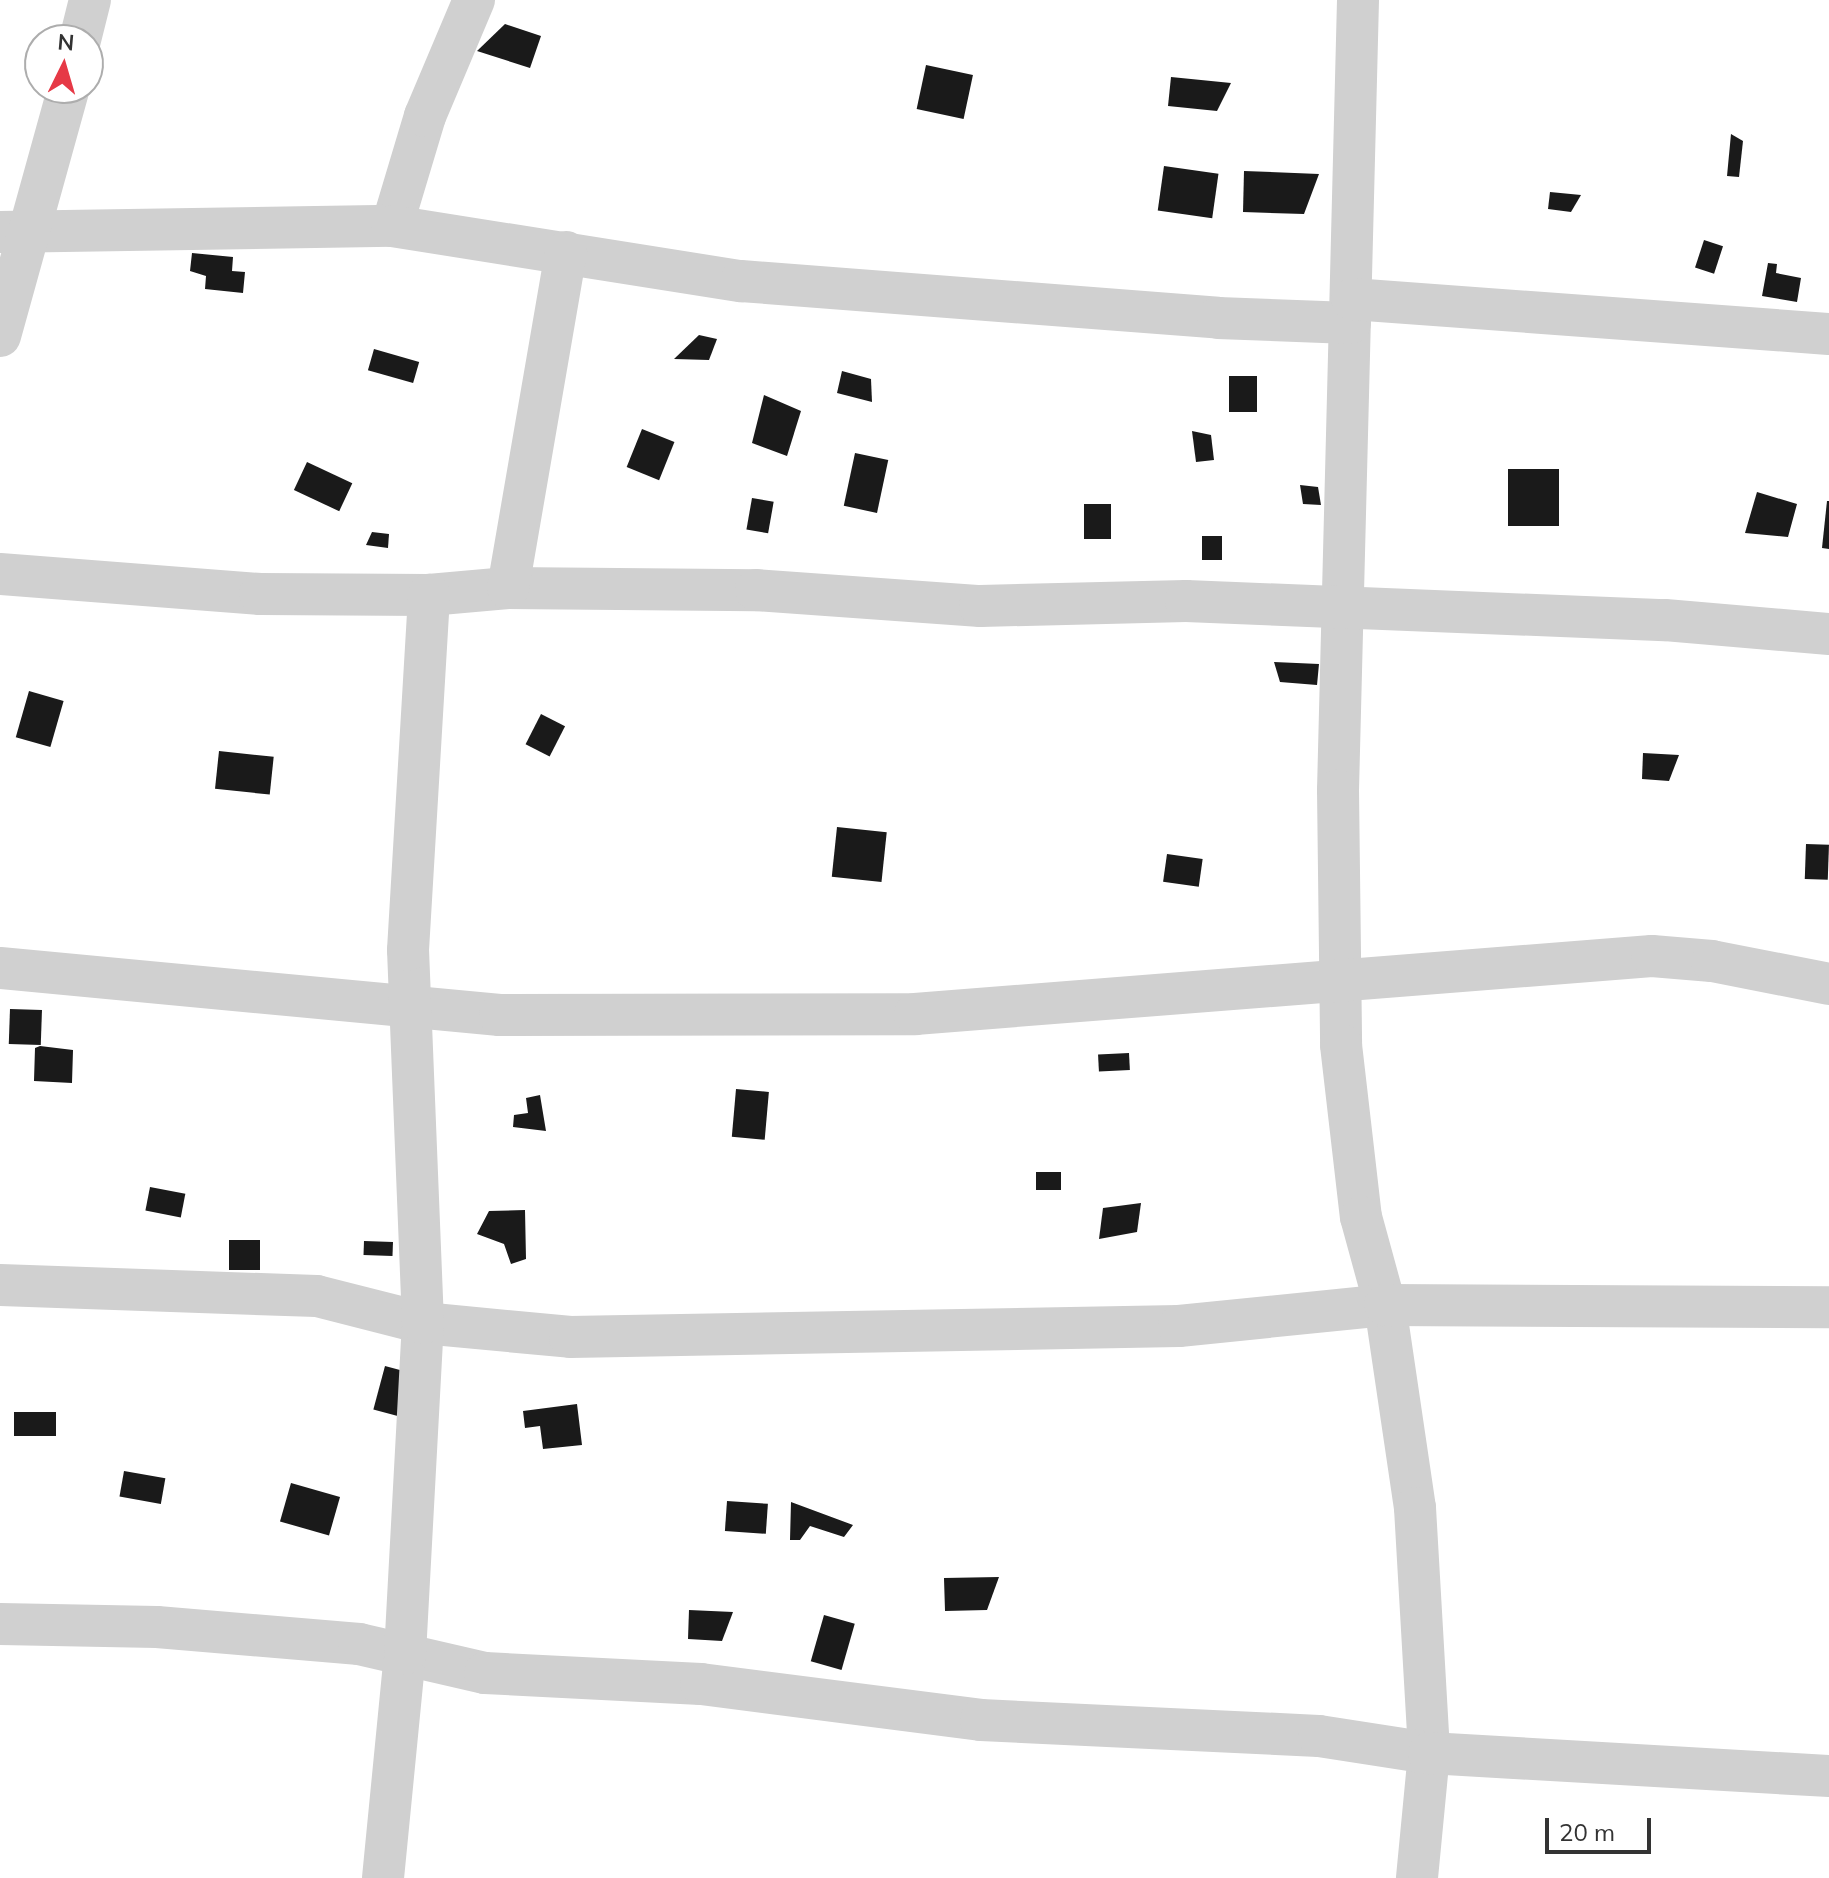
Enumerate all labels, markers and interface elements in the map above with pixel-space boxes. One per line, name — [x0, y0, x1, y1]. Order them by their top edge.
north arrow — [24, 24, 104, 104]
text: N — [56, 27, 75, 57]
scale bar — [1549, 1802, 1655, 1852]
text: 20 m — [1559, 1817, 1615, 1847]

